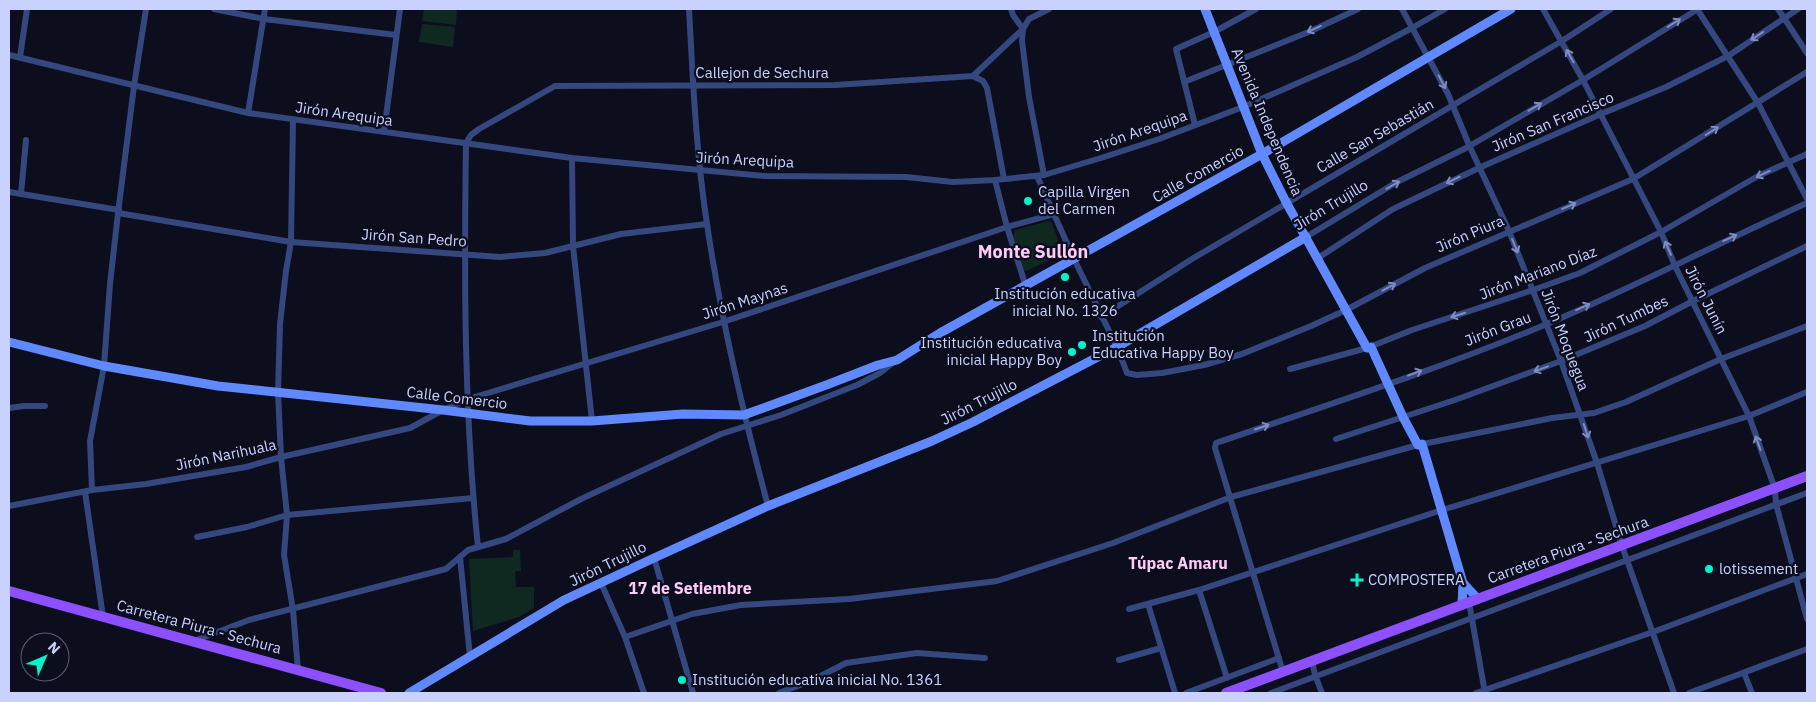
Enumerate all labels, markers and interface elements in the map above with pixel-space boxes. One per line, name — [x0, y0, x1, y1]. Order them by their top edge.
one-way arrow — [1667, 18, 1681, 28]
one-way arrow — [1307, 25, 1322, 35]
one-way arrow — [1751, 31, 1765, 41]
street label: Avenida Independencia — [1228, 45, 1307, 199]
one-way arrow — [1565, 50, 1575, 64]
street label: Callejon de Sechura — [695, 63, 829, 82]
one-way arrow — [1438, 74, 1447, 89]
street label: Jirón San Francisco — [1489, 87, 1617, 156]
street label: Calle San Sebastián — [1313, 94, 1437, 177]
street label: Jirón Arequipa — [294, 97, 394, 130]
one-way arrow — [1528, 102, 1542, 112]
street label: Jirón Arequipa — [1090, 106, 1189, 156]
one-way arrow — [1705, 125, 1719, 135]
street label: Calle Comercio — [1149, 141, 1247, 206]
street label: Jirón Arequipa — [695, 147, 795, 172]
one-way arrow — [1756, 170, 1771, 180]
street label: Jirón Trujillo — [1290, 175, 1371, 234]
one-way arrow — [1446, 176, 1461, 185]
one-way arrow — [1385, 180, 1399, 190]
place label: Capilla Virgen del Carmen — [1038, 182, 1130, 218]
marker: Capilla Virgen del Carmen — [1022, 195, 1034, 207]
one-way arrow — [1561, 201, 1576, 210]
street label: Jirón Piura — [1433, 211, 1507, 256]
street label: Jirón San Pedro — [361, 224, 467, 251]
one-way arrow — [1722, 233, 1737, 242]
one-way arrow — [1511, 238, 1520, 254]
district label: Monte Sullón — [978, 240, 1088, 263]
street label: Jirón Mariano Díaz — [1477, 241, 1599, 304]
one-way arrow — [1662, 241, 1672, 256]
street label: Jirón Junín — [1681, 262, 1732, 337]
marker: Institución educativa inicial No. 1326 — [1059, 271, 1071, 283]
street label: Jirón Maynas — [700, 278, 790, 323]
one-way arrow — [1381, 282, 1396, 291]
place label: Institución educativa inicial No. 1326 — [994, 284, 1136, 320]
street label: Jirón Moquegua — [1537, 286, 1594, 394]
street label: Jirón Tumbes — [1581, 291, 1671, 346]
one-way arrow — [1575, 302, 1590, 312]
street label: Jirón Grau — [1462, 307, 1534, 350]
one-way arrow — [1450, 311, 1466, 321]
place label: Institución Educativa Happy Boy — [1092, 326, 1234, 362]
place label: Institución educativa inicial Happy Boy — [920, 333, 1062, 369]
marker: Institución Educativa Happy Boy — [1076, 339, 1088, 351]
marker: Institución educativa inicial Happy Boy — [1066, 346, 1078, 358]
one-way arrow — [1533, 365, 1549, 374]
one-way arrow — [1408, 368, 1423, 377]
street label: Jirón Trujillo — [937, 374, 1020, 429]
street label: Calle Comercio — [406, 382, 509, 413]
one-way arrow — [1254, 422, 1269, 431]
one-way arrow — [1582, 422, 1591, 438]
street label: Jirón Narihuala — [174, 435, 278, 474]
one-way arrow — [1753, 436, 1762, 451]
street label: Carretera Piura - Sechura — [1485, 512, 1651, 587]
street label: Jirón Trujillo — [566, 537, 649, 590]
district label: Túpac Amaru — [1128, 553, 1228, 573]
place label: lotissement — [1719, 559, 1798, 578]
marker: lotissement — [1703, 563, 1715, 575]
place label: COMPOSTERA — [1368, 570, 1465, 589]
marker: COMPOSTERA — [1350, 573, 1364, 587]
district label: 17 de Setiembre — [628, 578, 752, 598]
street label: Carretera Piura - Sechura — [115, 595, 284, 658]
north arrow — [20, 632, 70, 682]
text: N — [44, 638, 64, 658]
place label: Institución educativa inicial No. 1361 — [692, 670, 942, 689]
marker: Institución educativa inicial No. 1361 — [676, 674, 688, 686]

